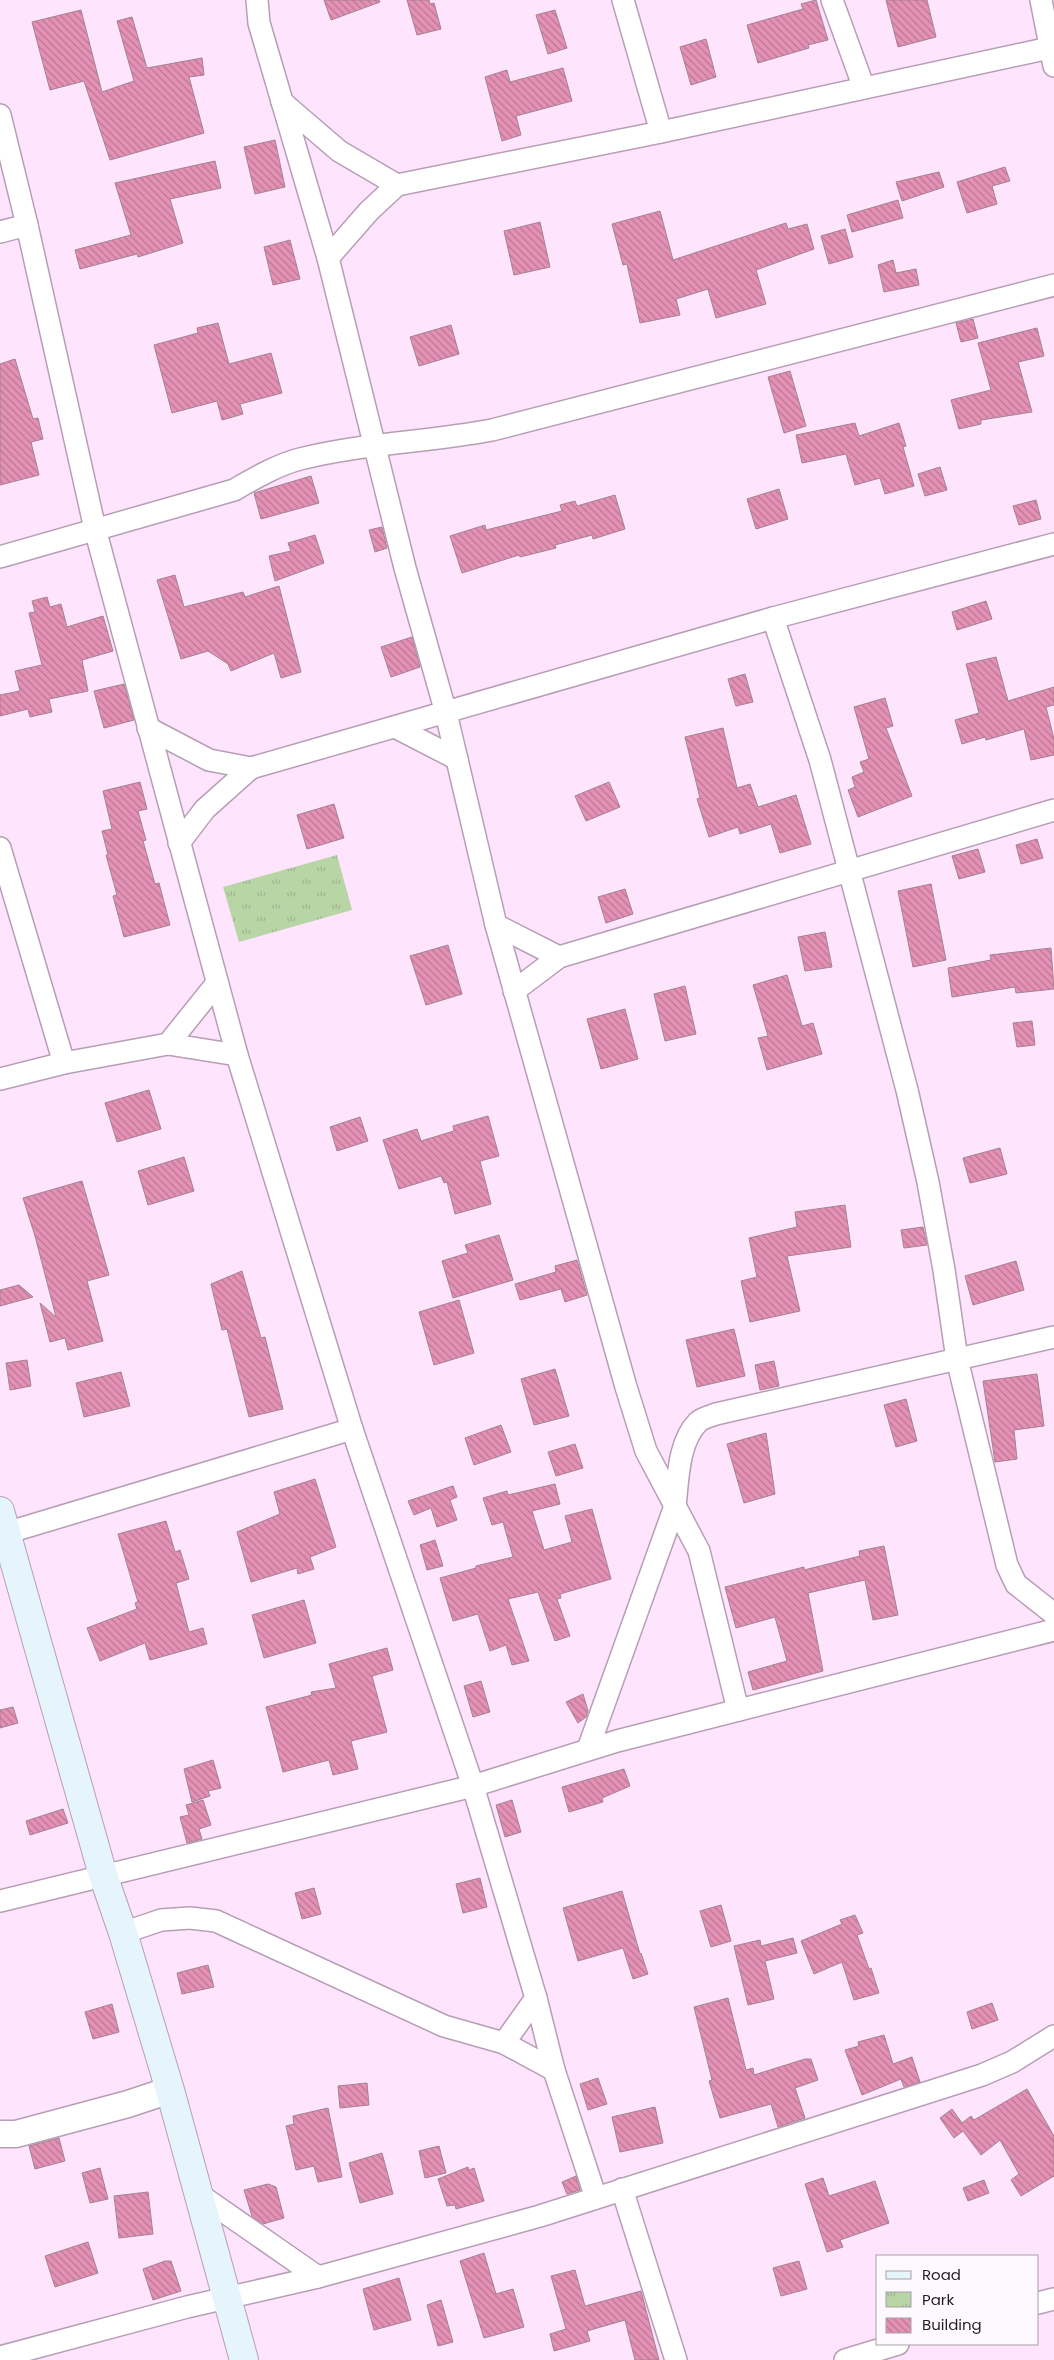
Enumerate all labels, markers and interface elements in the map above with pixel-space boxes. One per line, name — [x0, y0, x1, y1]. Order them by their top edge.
legend — [876, 2255, 1039, 2345]
text: Road — [922, 2264, 961, 2285]
text: Park — [922, 2289, 954, 2310]
text: Building — [922, 2314, 982, 2335]

